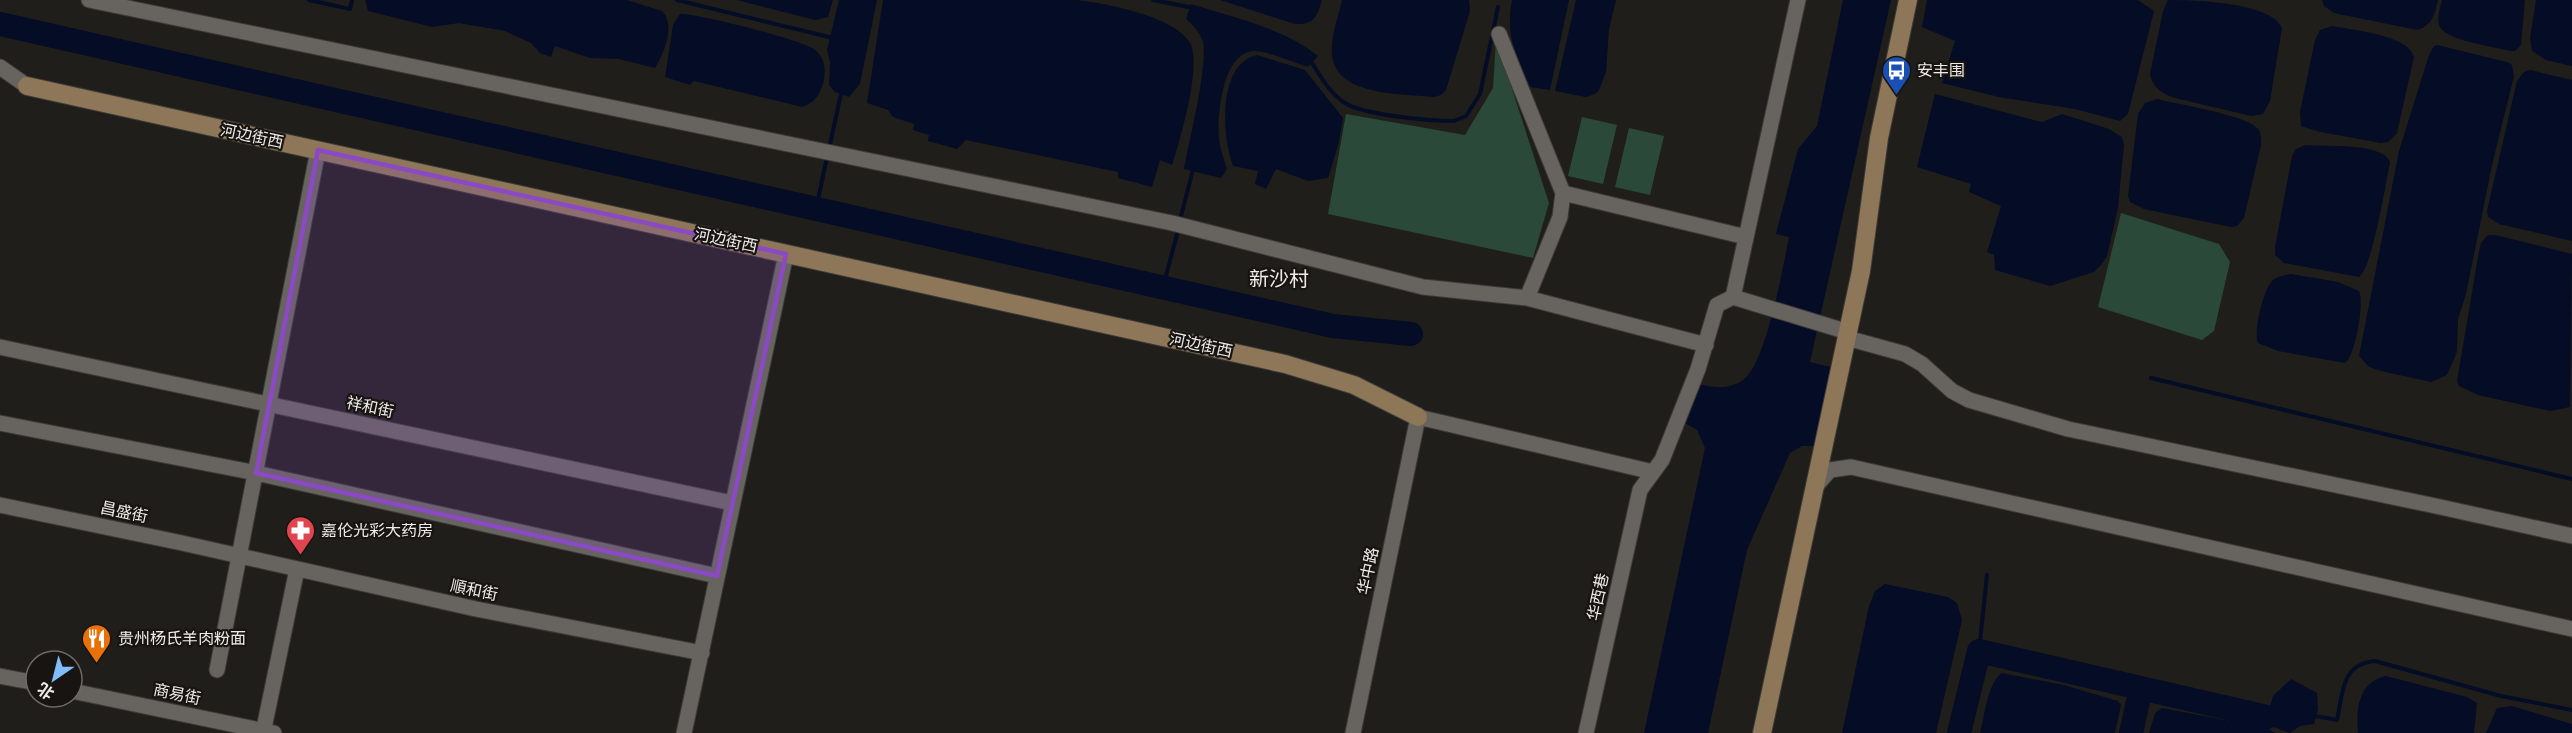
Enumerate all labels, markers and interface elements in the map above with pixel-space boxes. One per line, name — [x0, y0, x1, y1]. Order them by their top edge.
bus stop icon: 安丰围 — [1880, 54, 1912, 96]
place label: 安丰围 — [1917, 62, 1965, 79]
street label: 河边街西 — [219, 121, 285, 151]
street label: 河边街西 — [693, 225, 759, 255]
district label: 新沙村 — [1249, 268, 1309, 290]
street label: 河边街西 — [1168, 330, 1234, 360]
street label: 祥和街 — [345, 394, 395, 420]
street label: 昌盛街 — [99, 499, 149, 525]
pharmacy icon: 嘉伦光彩大药房 — [284, 514, 316, 556]
place label: 嘉伦光彩大药房 — [321, 522, 433, 539]
street label: 华中路 — [1355, 546, 1381, 596]
street label: 华西巷 — [1585, 572, 1611, 622]
street label: 順和街 — [449, 577, 499, 603]
restaurant icon: 贵州杨氏羊肉粉面 — [81, 622, 113, 664]
place label: 贵州杨氏羊肉粉面 — [118, 630, 246, 647]
north arrow — [24, 649, 84, 709]
text: 北 — [34, 679, 57, 702]
street label: 商易街 — [152, 681, 202, 707]

